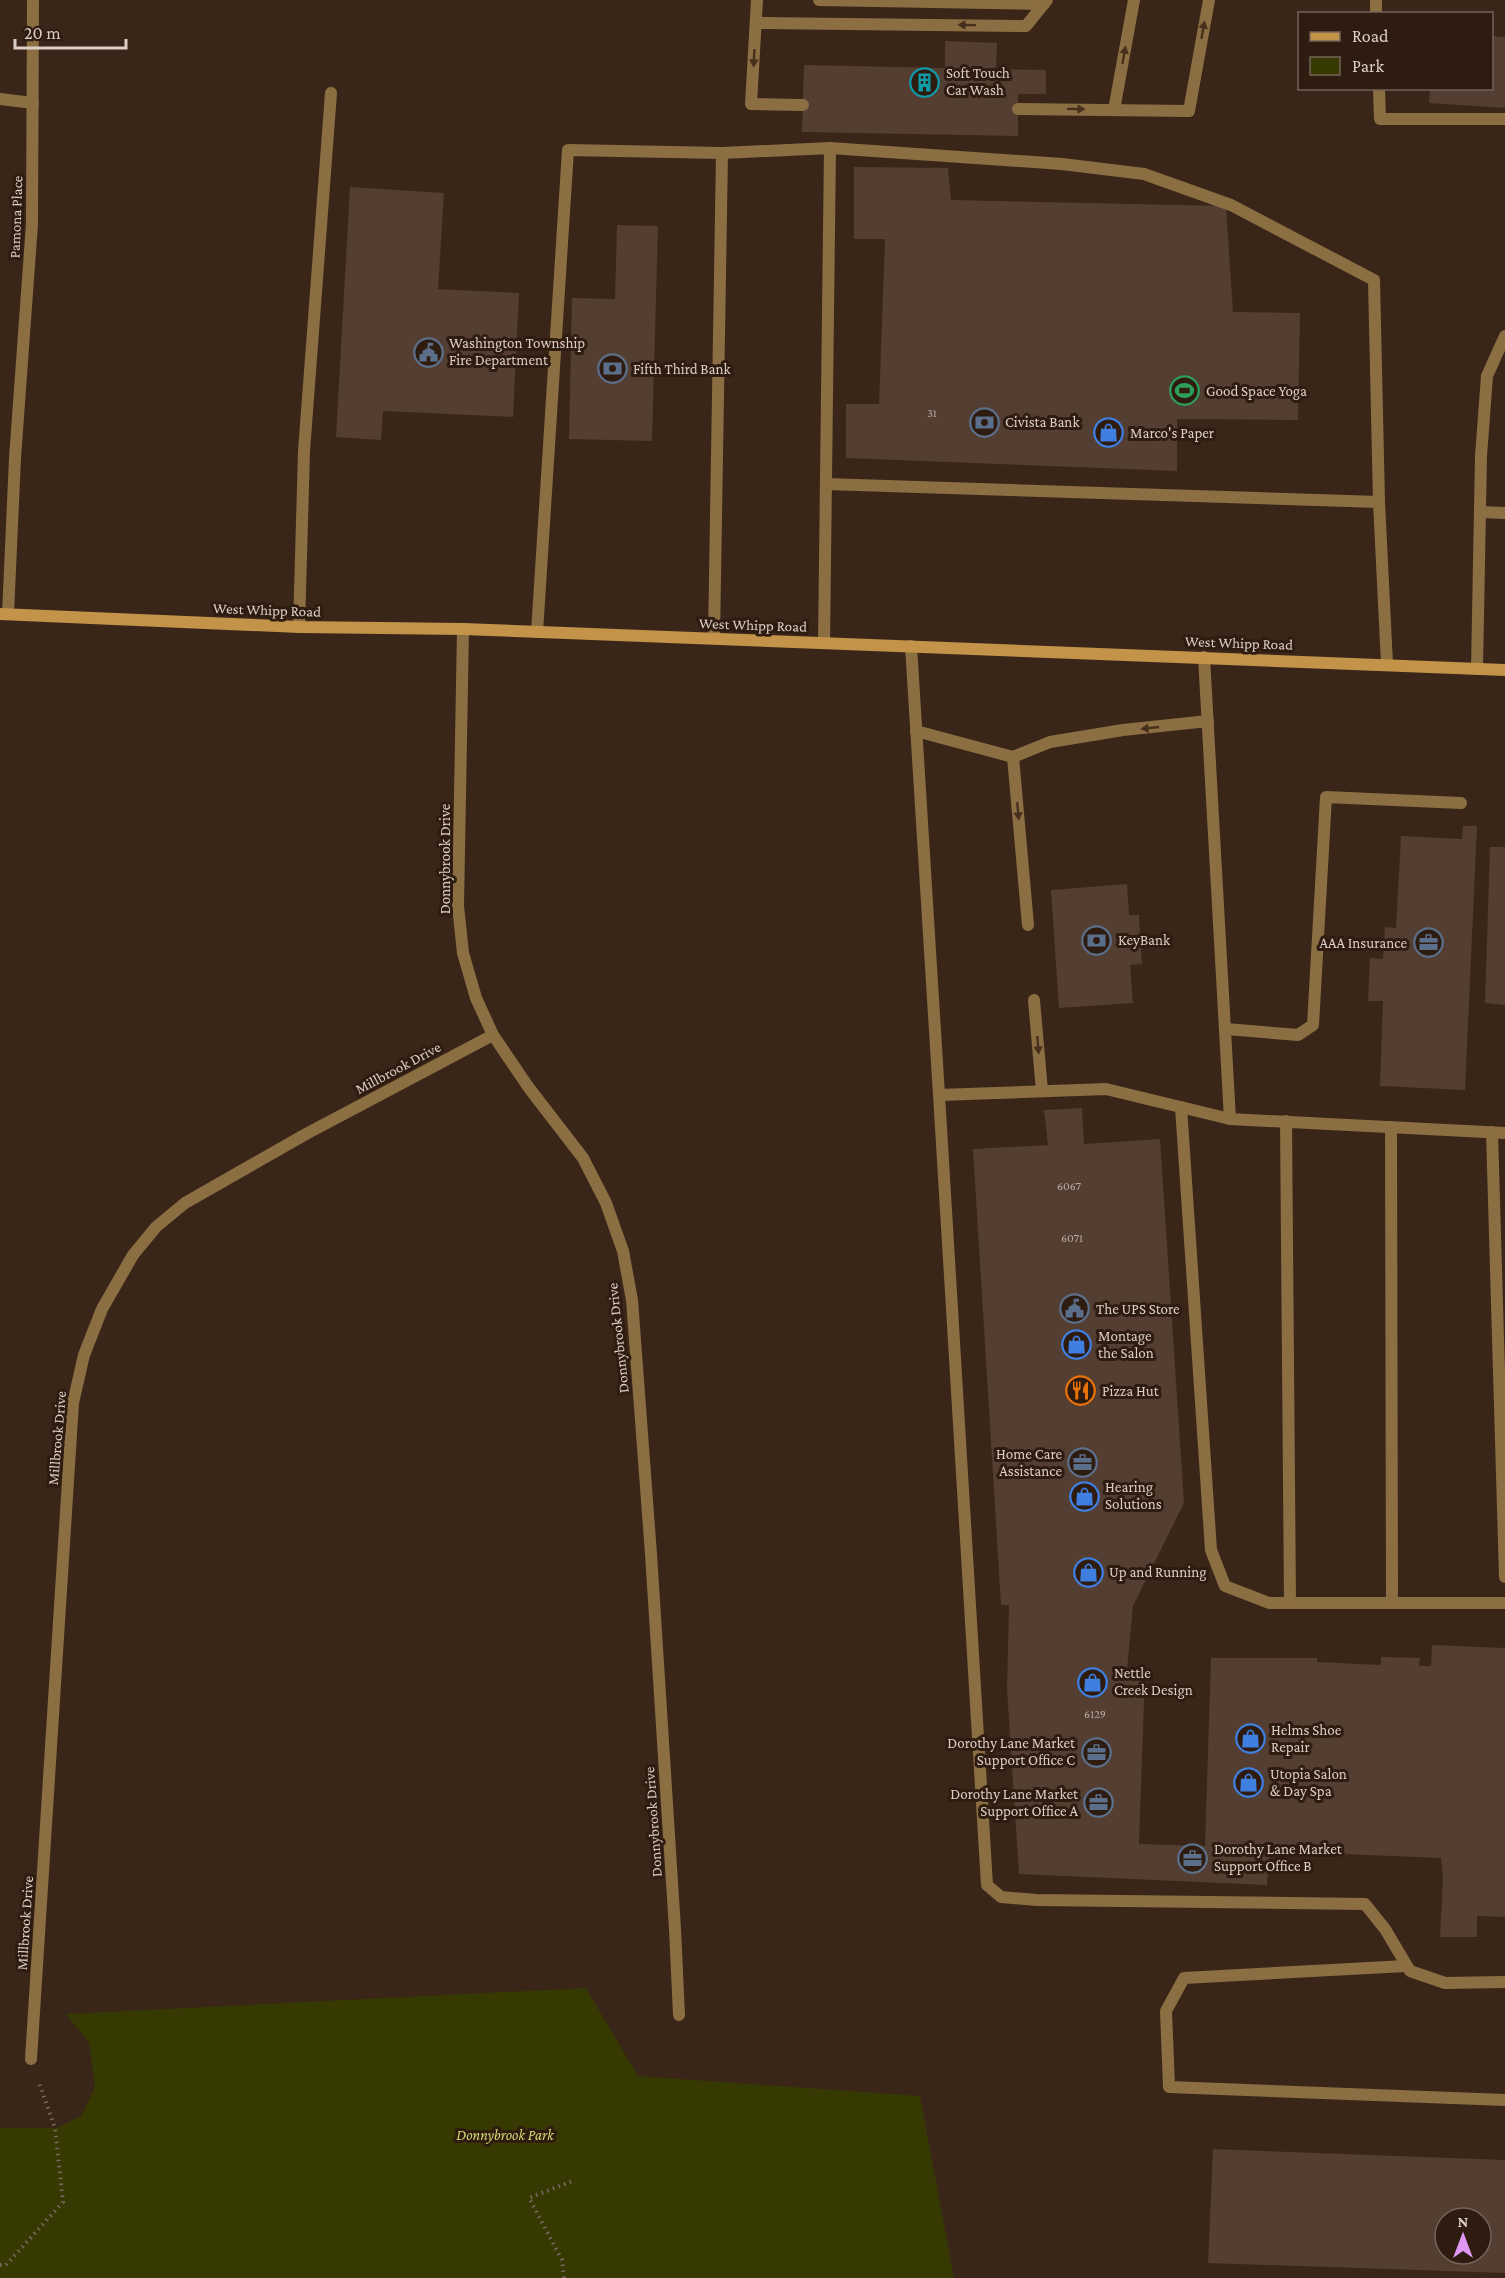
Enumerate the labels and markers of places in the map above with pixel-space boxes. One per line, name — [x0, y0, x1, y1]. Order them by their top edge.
place label: Soft Touch Car Wash — [946, 65, 1010, 98]
building icon: Soft Touch Car Wash — [909, 66, 941, 98]
place label: Washington Township Fire Department — [449, 335, 585, 369]
public building icon: Washington Township Fire Department — [412, 336, 444, 368]
bank icon: Fifth Third Bank — [596, 353, 628, 385]
place label: Fifth Third Bank — [633, 361, 732, 377]
sports icon: Good Space Yoga — [1169, 375, 1201, 407]
place label: Good Space Yoga — [1206, 383, 1307, 400]
bank icon: Civista Bank — [968, 406, 1000, 438]
place label: Civista Bank — [1005, 414, 1080, 430]
shop icon: Marco's Paper — [1093, 417, 1125, 449]
place label: Marco's Paper — [1130, 425, 1215, 442]
bank icon: KeyBank — [1081, 924, 1113, 956]
office icon: AAA Insurance — [1412, 927, 1444, 959]
place label: KeyBank — [1118, 932, 1171, 949]
place label: AAA Insurance — [1319, 935, 1407, 951]
public building icon: The UPS Store — [1059, 1293, 1091, 1325]
place label: The UPS Store — [1096, 1301, 1180, 1317]
place label: Montage the Salon — [1098, 1328, 1154, 1361]
shop icon: Montage the Salon — [1061, 1329, 1093, 1361]
restaurant icon: Pizza Hut — [1065, 1375, 1097, 1407]
place label: Pizza Hut — [1102, 1383, 1160, 1399]
place label: Home Care Assistance — [996, 1446, 1062, 1479]
office icon: Home Care Assistance — [1067, 1447, 1099, 1479]
place label: Hearing Solutions — [1105, 1479, 1162, 1512]
shop icon: Hearing Solutions — [1068, 1480, 1100, 1512]
shop icon: Up and Running — [1072, 1556, 1104, 1588]
place label: Up and Running — [1109, 1564, 1207, 1581]
place label: Nettle Creek Design — [1114, 1665, 1193, 1699]
shop icon: Nettle Creek Design — [1077, 1666, 1109, 1698]
place label: Helms Shoe Repair — [1271, 1722, 1342, 1756]
shop icon: Helms Shoe Repair — [1234, 1723, 1266, 1755]
place label: Dorothy Lane Market Support Office C — [947, 1735, 1076, 1769]
office icon: Dorothy Lane Market Support Office C — [1080, 1736, 1112, 1768]
place label: Utopia Salon & Day Spa — [1270, 1766, 1347, 1800]
shop icon: Utopia Salon & Day Spa — [1233, 1767, 1265, 1799]
place label: Dorothy Lane Market Support Office A — [950, 1786, 1079, 1820]
office icon: Dorothy Lane Market Support Office A — [1083, 1787, 1115, 1819]
place label: Dorothy Lane Market Support Office B — [1214, 1841, 1343, 1875]
office icon: Dorothy Lane Market Support Office B — [1177, 1842, 1209, 1874]

